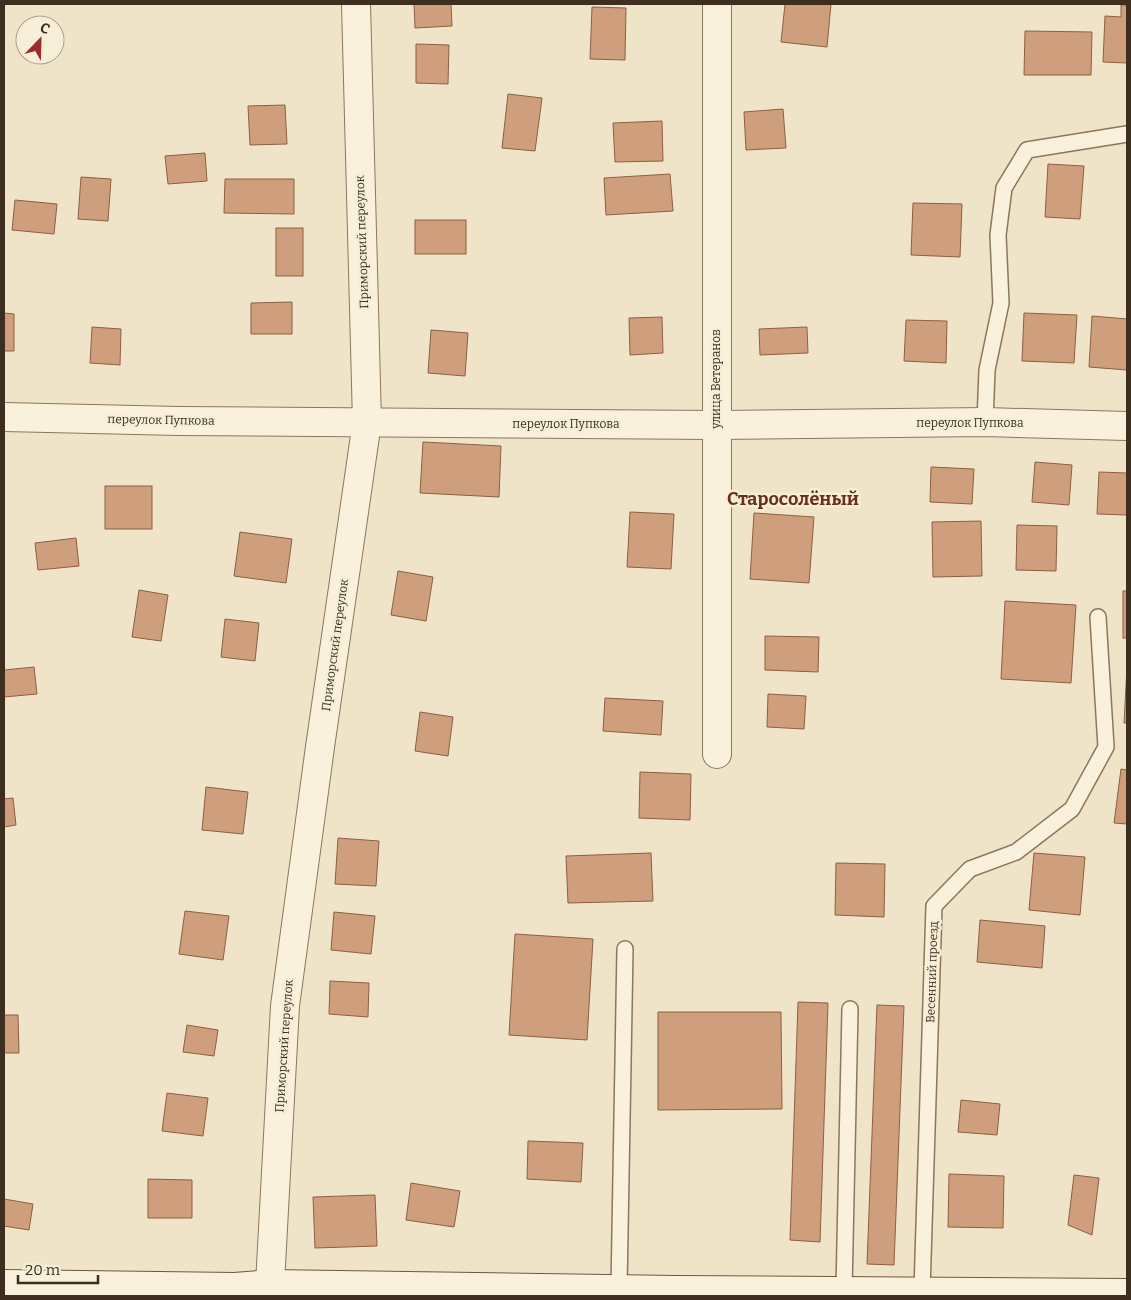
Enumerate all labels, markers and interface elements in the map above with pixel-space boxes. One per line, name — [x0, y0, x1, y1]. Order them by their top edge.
north arrow — [15, 15, 65, 65]
text: С — [37, 19, 52, 38]
street label: Приморский переулок — [353, 175, 371, 309]
street label: улица Ветеранов — [709, 329, 723, 430]
street label: переулок Пупкова — [107, 412, 215, 428]
street label: переулок Пупкова — [916, 416, 1024, 430]
street label: переулок Пупкова — [512, 417, 620, 431]
district label: Староcолёный — [727, 488, 859, 510]
street label: Приморский переулок — [319, 578, 351, 712]
street label: Весенний проезд — [923, 921, 941, 1023]
street label: Приморский переулок — [272, 979, 296, 1113]
scale bar — [18, 1252, 98, 1284]
text: 20 m — [25, 1261, 61, 1279]

